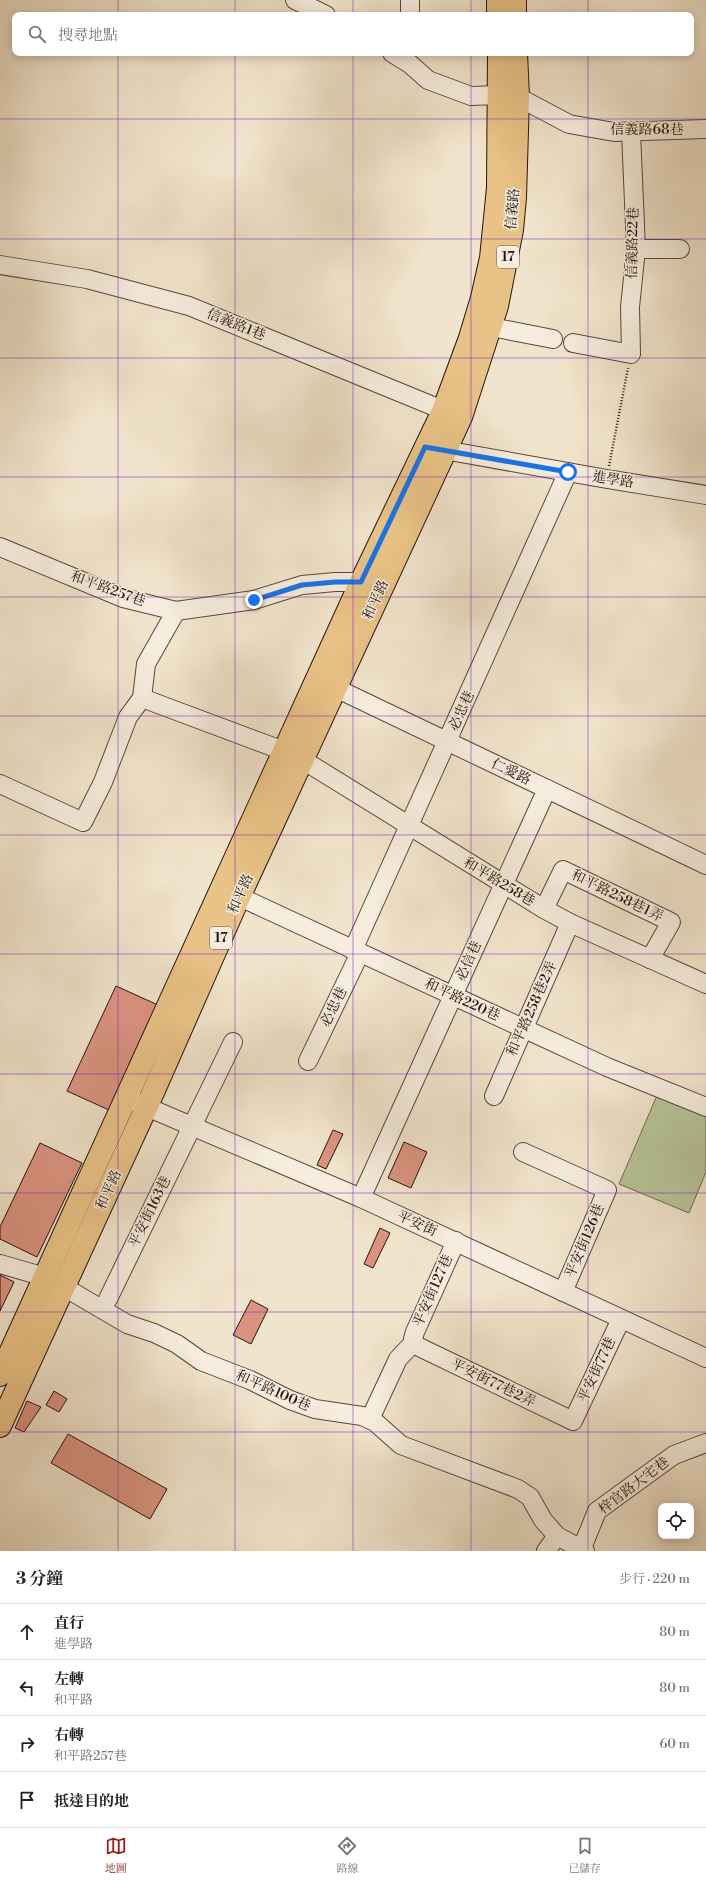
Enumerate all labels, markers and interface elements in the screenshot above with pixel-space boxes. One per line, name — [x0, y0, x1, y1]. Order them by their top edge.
search box — [12, 12, 694, 56]
icon: search — [26, 23, 48, 45]
text: 搜尋地點 — [58, 26, 118, 45]
street label: 信義路68巷 — [610, 121, 684, 139]
street label: 信義路 — [502, 187, 524, 231]
street label: 信義路22巷 — [623, 207, 643, 279]
road number: 17 — [497, 246, 519, 268]
street label: 信義路1巷 — [204, 305, 268, 345]
route start — [559, 463, 577, 481]
street label: 進學路 — [591, 468, 635, 492]
street label: 和平路257巷 — [68, 567, 148, 611]
street label: 和平路 — [359, 577, 393, 623]
route end — [245, 591, 263, 609]
street label: 必忠巷 — [445, 688, 479, 734]
street label: 仁愛路 — [488, 755, 534, 789]
street label: 和平路258巷 — [460, 854, 538, 910]
street label: 和平路258巷1弄 — [568, 866, 666, 926]
street label: 和平路 — [224, 871, 258, 917]
road number: 17 — [210, 927, 232, 949]
street label: 必信巷 — [452, 938, 486, 984]
street label: 和平路258巷2弄 — [503, 959, 561, 1059]
street label: 和平路220巷 — [421, 975, 503, 1025]
street label: 必忠巷 — [317, 984, 351, 1030]
street label: 和平路 — [92, 1167, 126, 1213]
street label: 平安街163巷 — [125, 1173, 175, 1251]
street label: 平安街126巷 — [561, 1201, 609, 1281]
street label: 平安街 — [394, 1207, 440, 1241]
street label: 平安街127巷 — [409, 1252, 457, 1330]
street label: 平安街77巷 — [574, 1334, 620, 1406]
street label: 平安街77巷2弄 — [448, 1355, 538, 1411]
street label: 和平路100巷 — [233, 1366, 313, 1416]
street label: 梓官路大宅巷 — [595, 1454, 673, 1518]
map controls — [658, 1503, 694, 1539]
button: locate — [658, 1503, 694, 1539]
text: 3 分鐘 — [16, 1568, 63, 1590]
text: 步行 · 220 m — [619, 1571, 690, 1587]
text: 直行 — [54, 1614, 84, 1633]
icon: ahead — [16, 1621, 38, 1643]
text: 80 m — [659, 1624, 690, 1640]
text: 進學路 — [54, 1636, 93, 1652]
text: 左轉 — [54, 1670, 84, 1689]
icon: left — [16, 1677, 38, 1699]
text: 80 m — [659, 1680, 690, 1696]
text: 和平路 — [54, 1692, 93, 1708]
text: 右轉 — [54, 1726, 84, 1745]
icon: right — [16, 1733, 38, 1755]
text: 60 m — [659, 1736, 690, 1752]
text: 和平路257巷 — [54, 1748, 127, 1764]
icon: arrive — [16, 1789, 38, 1811]
text: 抵達目的地 — [54, 1792, 129, 1811]
tab: 地圖 — [105, 1835, 127, 1876]
tab: 路線 — [336, 1835, 358, 1876]
tab: 已儲存 — [568, 1835, 601, 1876]

